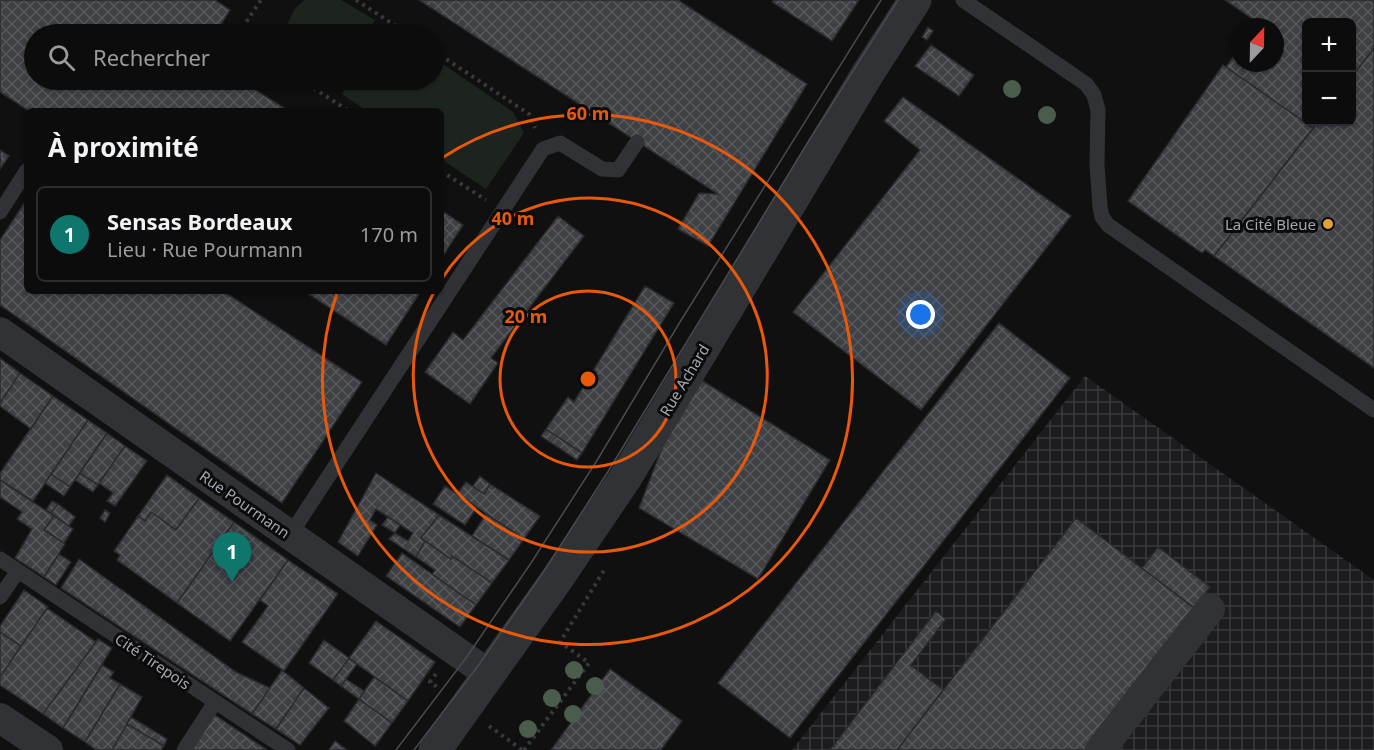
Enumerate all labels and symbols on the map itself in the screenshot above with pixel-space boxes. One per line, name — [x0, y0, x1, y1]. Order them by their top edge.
north arrow — [1230, 18, 1284, 72]
text: 60 m — [567, 101, 609, 125]
text: 40 m — [492, 206, 534, 230]
place label: La Cité Bleue — [1225, 214, 1316, 234]
marker: La Cité Bleue — [1321, 217, 1335, 231]
your location — [906, 300, 935, 329]
text: 20 m — [505, 304, 547, 328]
street label: Rue Achard — [655, 340, 713, 420]
centre of rings — [578, 369, 598, 389]
street label: Rue Pourmann — [196, 466, 294, 542]
pin: 1 — [212, 532, 252, 582]
street label: Cité Tirepois — [111, 628, 195, 694]

